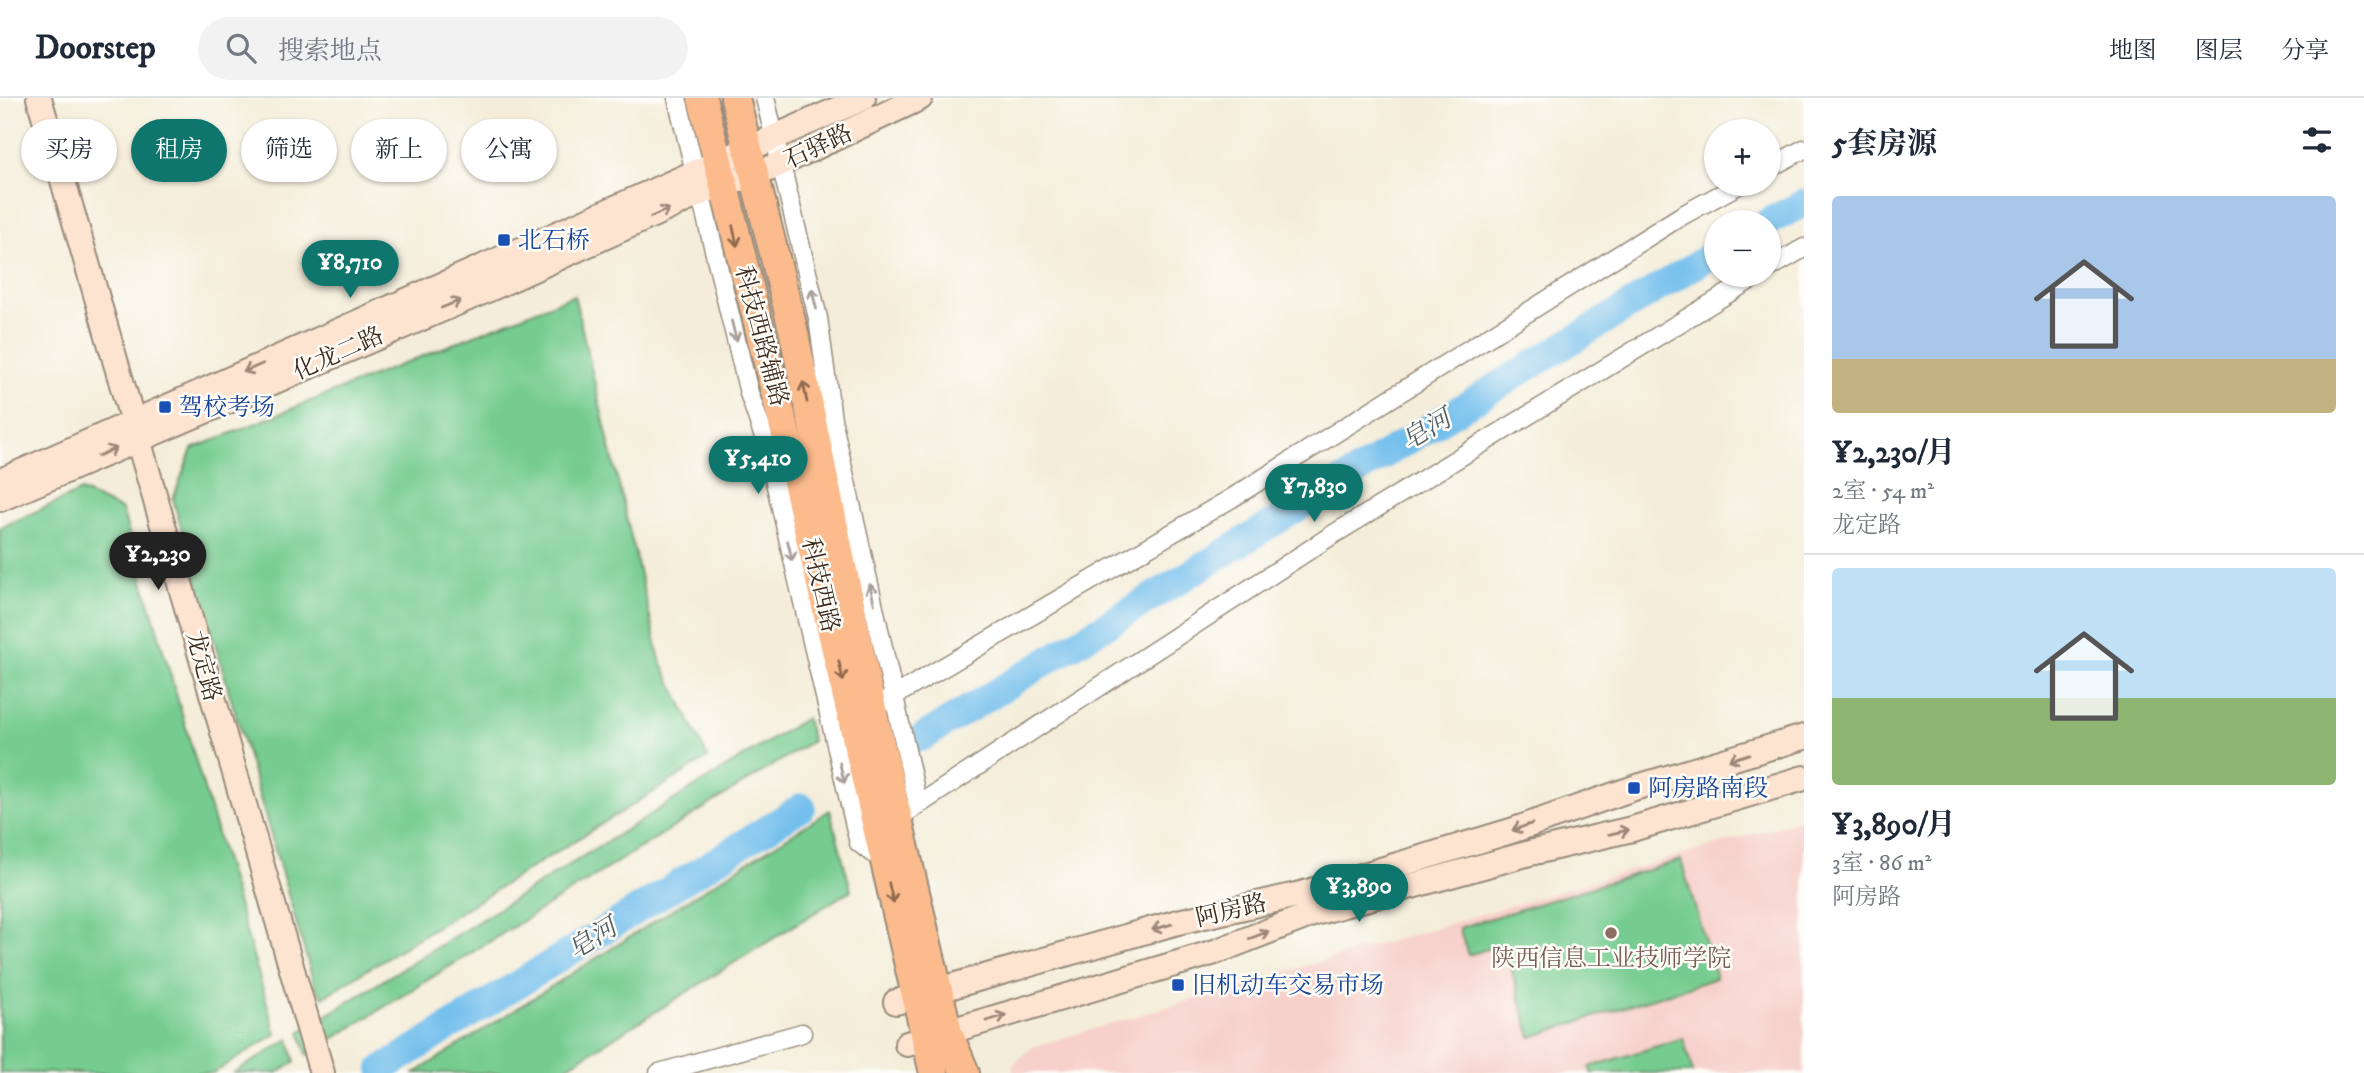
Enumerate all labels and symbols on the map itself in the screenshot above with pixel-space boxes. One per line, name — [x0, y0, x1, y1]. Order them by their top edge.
street label: 石驿路 — [779, 118, 857, 176]
one-way arrow — [648, 206, 670, 219]
one-way arrow — [729, 224, 743, 247]
place label: 北石桥 — [518, 226, 590, 256]
marker: 北石桥 — [496, 232, 512, 248]
pin: ¥8,710 — [293, 240, 407, 300]
street label: 科技西路辅路 — [728, 263, 794, 410]
one-way arrow — [807, 288, 820, 311]
one-way arrow — [440, 297, 462, 310]
one-way arrow — [728, 319, 741, 342]
street label: 化龙二路 — [288, 321, 388, 387]
one-way arrow — [243, 362, 264, 375]
one-way arrow — [798, 381, 812, 404]
place label: 驾校考场 — [179, 393, 275, 423]
marker: 驾校考场 — [157, 399, 173, 415]
water label: 皂河 — [1396, 401, 1461, 458]
pin: ¥5,410 — [701, 436, 815, 496]
one-way arrow — [96, 445, 118, 458]
pin: ¥7,830 — [1257, 464, 1371, 524]
pin: ¥2,230 — [101, 532, 215, 592]
street label: 科技西路 — [795, 535, 845, 635]
one-way arrow — [784, 539, 798, 562]
one-way arrow — [864, 583, 878, 606]
street label: 龙定路 — [179, 628, 227, 705]
one-way arrow — [835, 659, 848, 682]
one-way arrow — [1728, 751, 1750, 764]
one-way arrow — [836, 761, 849, 784]
place label: 阿房路南段 — [1648, 774, 1768, 804]
marker: 阿房路南段 — [1626, 780, 1642, 796]
one-way arrow — [1512, 822, 1534, 834]
one-way arrow — [1607, 825, 1630, 839]
pin: ¥3,890 — [1302, 864, 1416, 924]
one-way arrow — [885, 881, 898, 904]
street label: 阿房路 — [1193, 888, 1270, 934]
water label: 皂河 — [562, 909, 627, 967]
one-way arrow — [1151, 922, 1173, 935]
marker: 陕西信息工业技师学院 — [1603, 925, 1619, 941]
one-way arrow — [1248, 927, 1270, 940]
place label: 陕西信息工业技师学院 — [1491, 944, 1731, 974]
place label: 旧机动车交易市场 — [1192, 971, 1384, 1001]
marker: 旧机动车交易市场 — [1170, 977, 1186, 993]
one-way arrow — [984, 1011, 1006, 1024]

